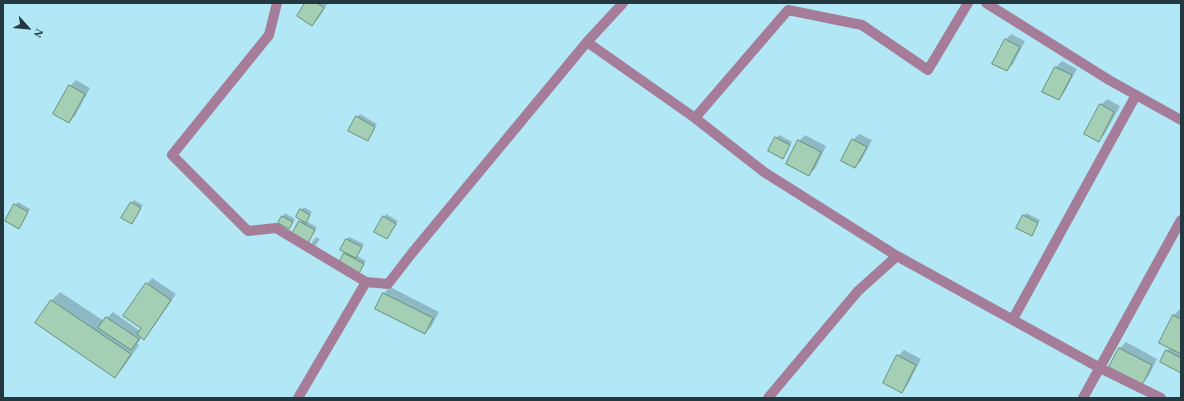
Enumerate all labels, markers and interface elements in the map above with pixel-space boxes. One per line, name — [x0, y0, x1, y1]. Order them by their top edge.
north arrow — [8, 8, 48, 48]
text: N — [32, 27, 46, 40]

